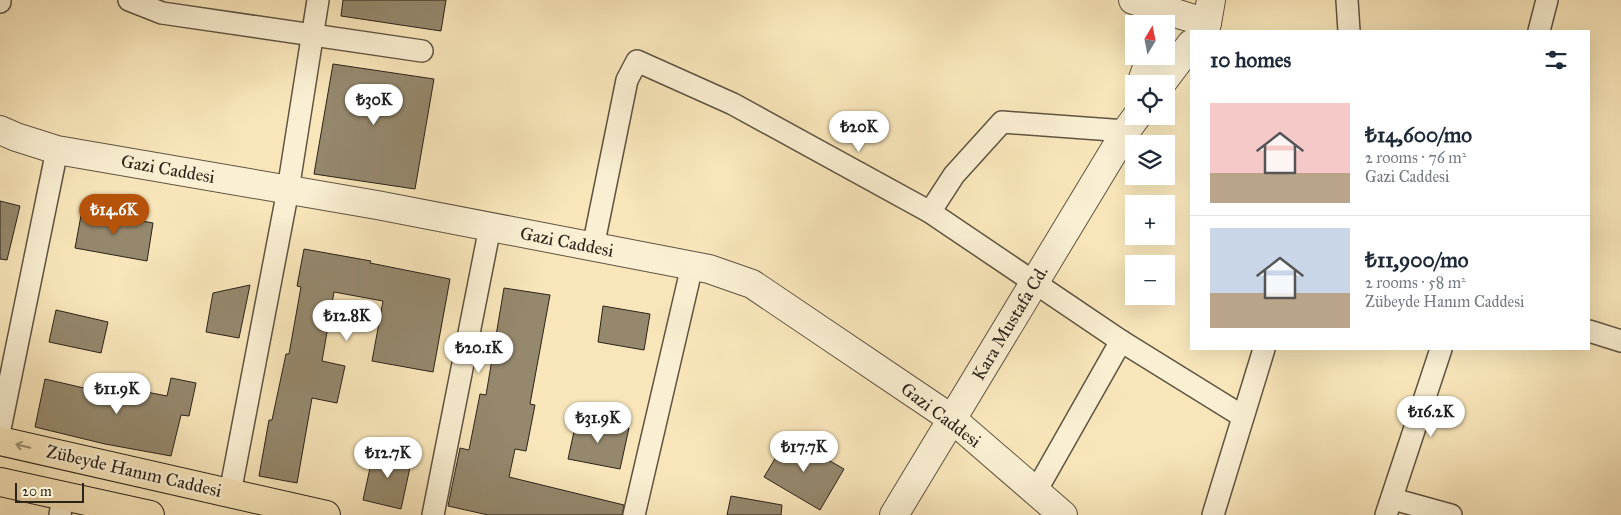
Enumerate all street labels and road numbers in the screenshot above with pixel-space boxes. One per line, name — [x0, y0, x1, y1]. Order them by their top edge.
street label: Gazi Caddesi — [119, 150, 217, 188]
street label: Gazi Caddesi — [518, 222, 616, 262]
street label: Kara Mustafa Cd. — [967, 262, 1053, 384]
street label: Gazi Caddesi — [896, 378, 986, 452]
street label: Zübeyde Hanım Caddesi — [44, 440, 224, 502]

